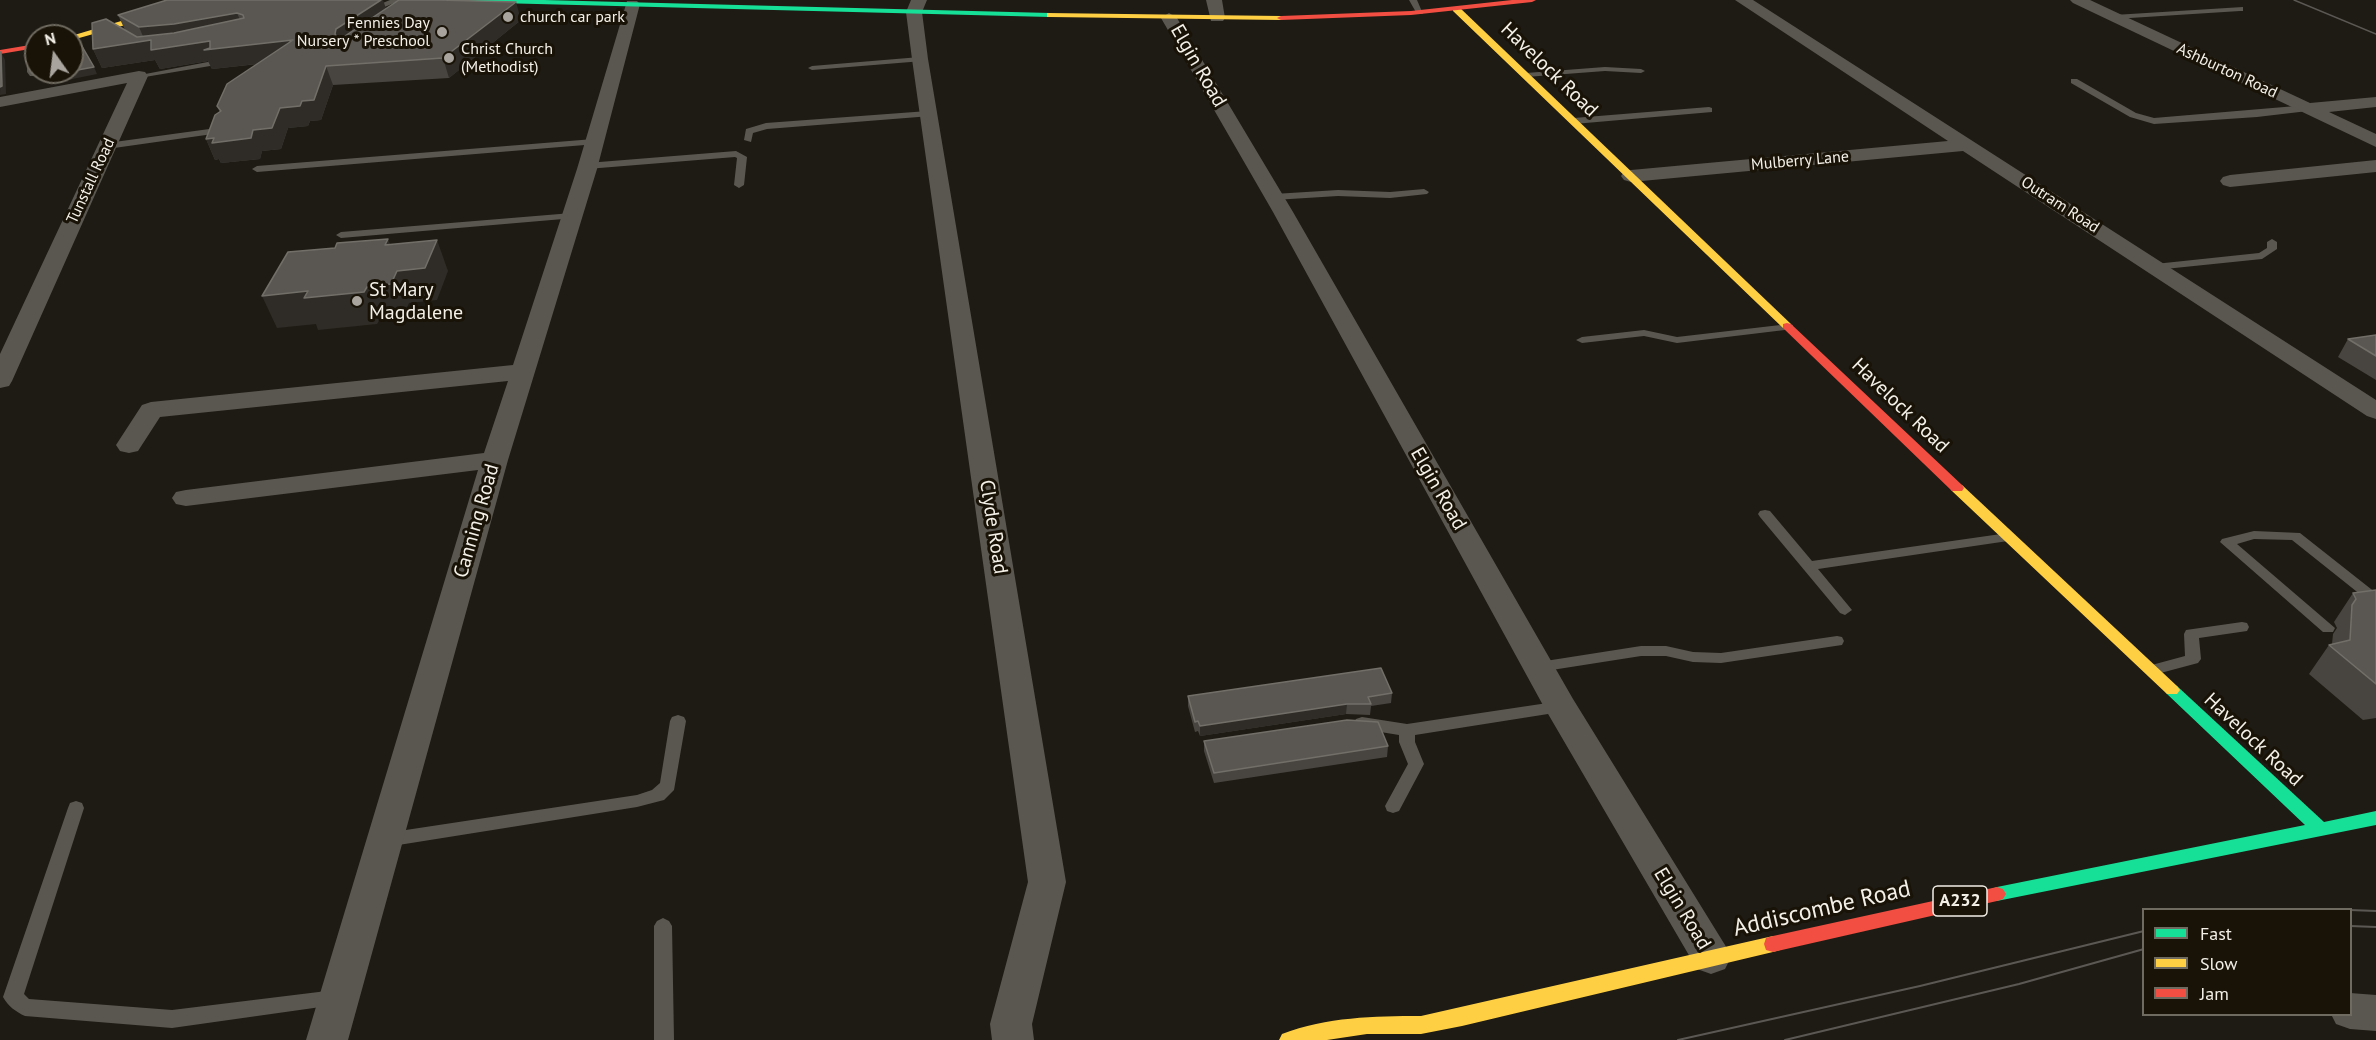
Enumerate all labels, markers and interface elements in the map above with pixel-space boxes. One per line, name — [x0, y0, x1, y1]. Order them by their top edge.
place label: church car park — [520, 7, 625, 27]
marker: church car park — [501, 10, 515, 24]
place label: Fennies Day Nursery * Preschool — [297, 13, 430, 51]
street label: Havelock Road — [1495, 18, 1603, 122]
street label: Elgin Road — [1165, 20, 1231, 112]
north arrow — [24, 24, 84, 84]
marker: Fennies Day Nursery * Preschool — [435, 25, 449, 39]
text: N — [43, 28, 58, 49]
place label: Christ Church (Methodist) — [461, 39, 553, 77]
street label: Ashburton Road — [2174, 39, 2280, 103]
marker: Christ Church (Methodist) — [442, 51, 456, 65]
street label: Tunstall Road — [63, 135, 119, 227]
street label: Mulberry Lane — [1750, 147, 1850, 175]
street label: Outram Road — [2017, 173, 2103, 237]
place label: St Mary Magdalene — [369, 278, 463, 325]
marker: St Mary Magdalene — [350, 294, 364, 308]
street label: Havelock Road — [1846, 354, 1954, 458]
street label: Elgin Road — [1405, 443, 1471, 535]
street label: Canning Road — [449, 461, 505, 581]
street label: Clyde Road — [974, 478, 1012, 576]
street label: Havelock Road — [2199, 688, 2307, 792]
street label: Elgin Road — [1648, 864, 1716, 954]
street label: Addiscombe Road — [1730, 875, 1914, 943]
road number: A232 — [1933, 886, 1987, 916]
legend — [2142, 908, 2352, 1016]
text: Fast — [2200, 922, 2232, 945]
text: Slow — [2200, 952, 2238, 975]
text: Jam — [2200, 982, 2229, 1005]

